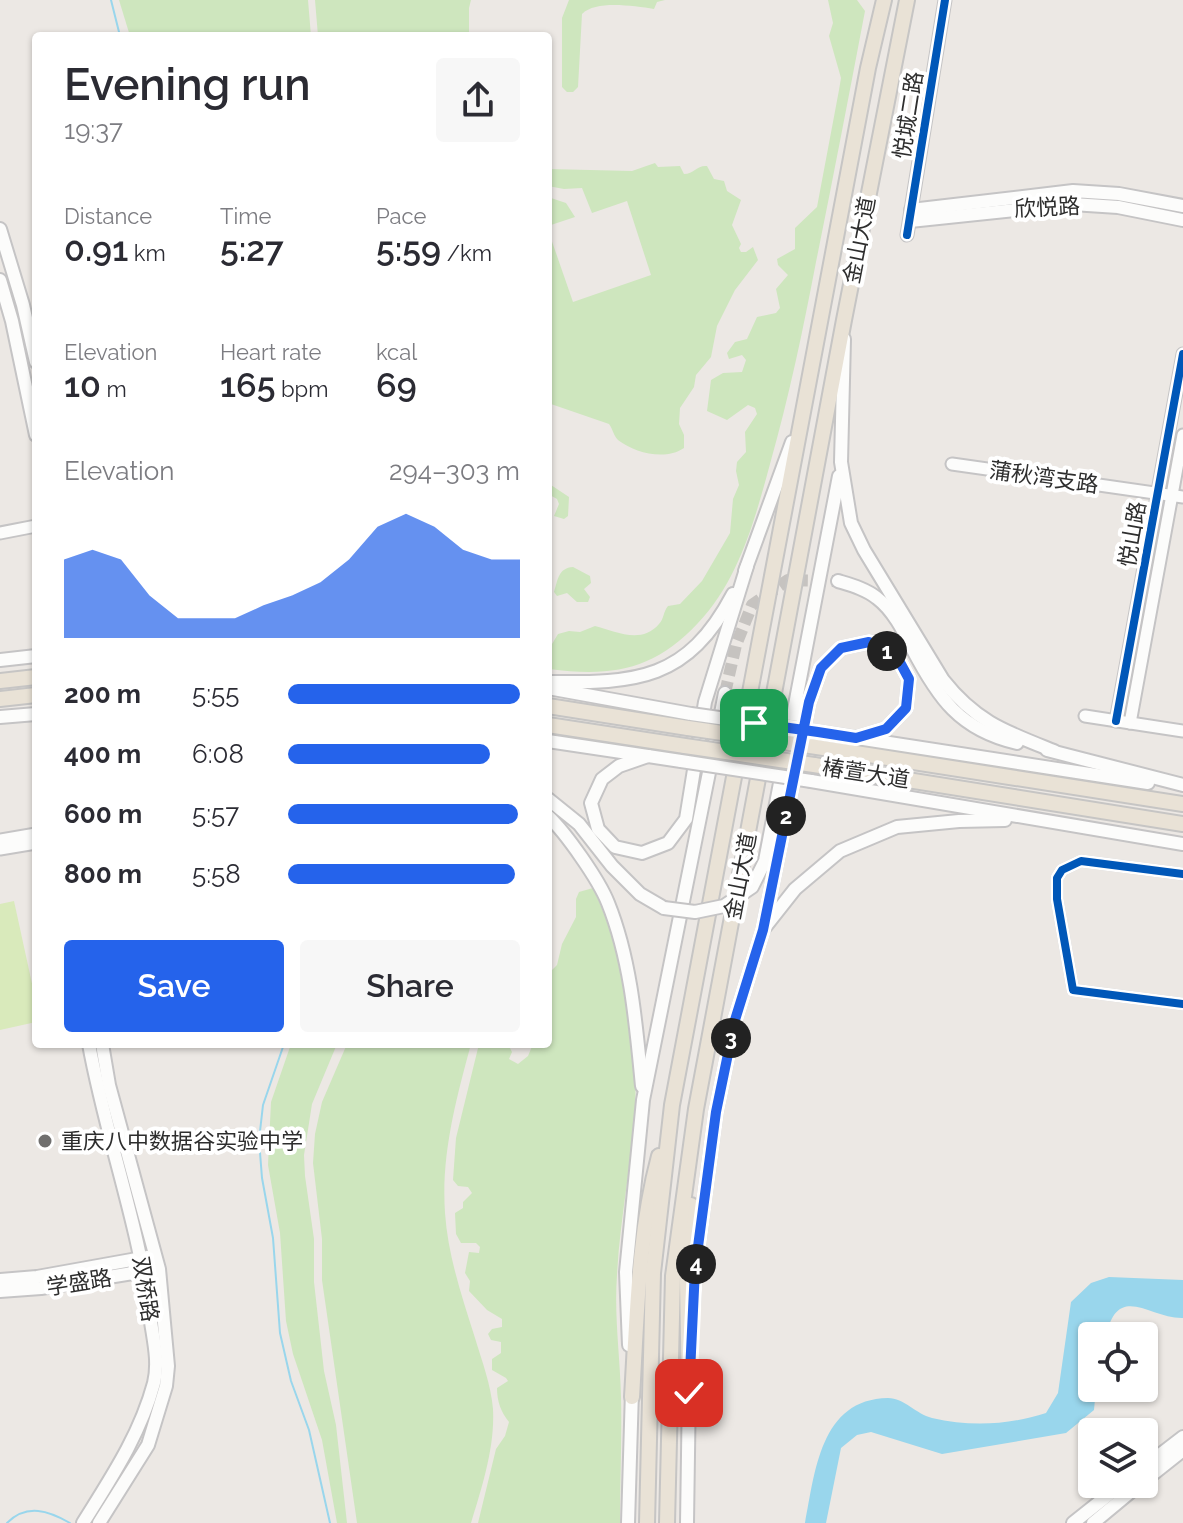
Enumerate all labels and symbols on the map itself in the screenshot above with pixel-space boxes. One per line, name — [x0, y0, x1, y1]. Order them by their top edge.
street label: 悦城二路 — [888, 70, 928, 160]
street label: 欣悦路 — [1013, 192, 1081, 222]
street label: 金山大道 — [838, 194, 880, 286]
street label: 蒲秋湾支路 — [988, 456, 1100, 498]
street label: 悦山路 — [1113, 499, 1151, 569]
pin: 1 — [867, 631, 907, 671]
pin — [720, 689, 788, 757]
street label: 椿萱大道 — [821, 753, 911, 793]
pin: 2 — [766, 796, 806, 836]
street label: 金山大道 — [719, 830, 761, 922]
pin: 3 — [711, 1018, 751, 1058]
place label: 重庆八中数据谷实验中学 — [61, 1128, 303, 1154]
marker: 重庆八中数据谷实验中学 — [36, 1132, 54, 1150]
pin: 4 — [676, 1244, 716, 1284]
street label: 双桥路 — [128, 1254, 164, 1324]
street label: 学盛路 — [44, 1264, 114, 1300]
pin — [655, 1359, 723, 1427]

